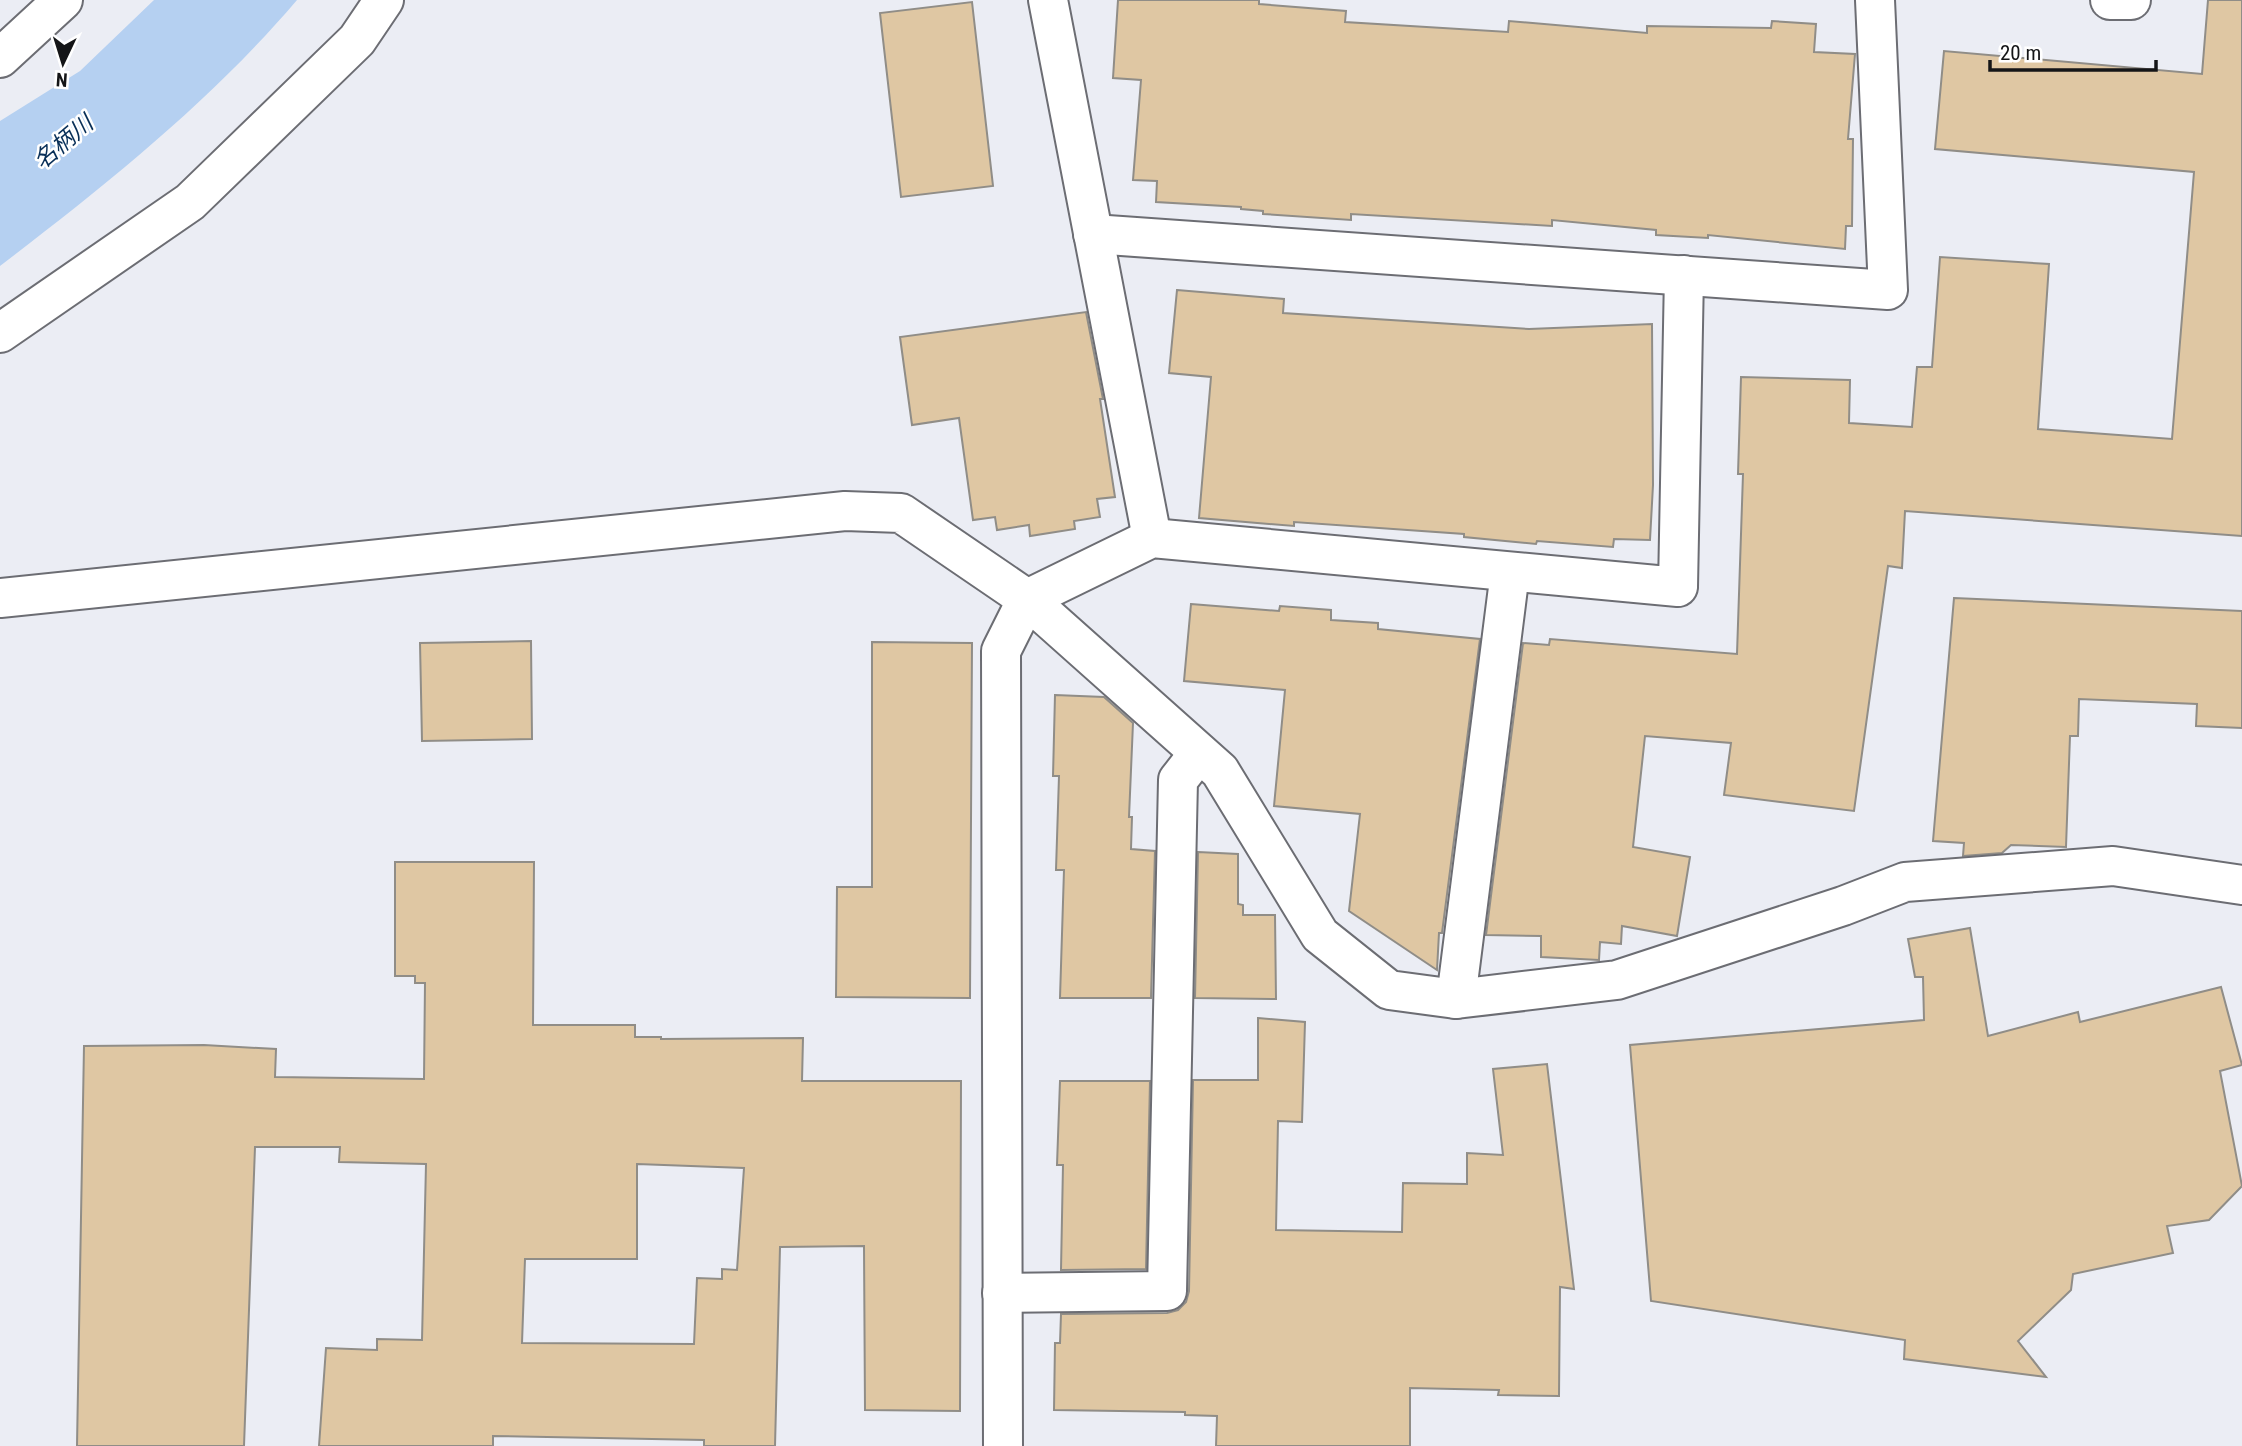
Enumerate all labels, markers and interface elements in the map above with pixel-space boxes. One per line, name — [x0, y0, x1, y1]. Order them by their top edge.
north arrow — [28, 28, 98, 98]
scale bar — [1990, 28, 2156, 72]
text: 20 m — [2000, 41, 2041, 65]
text: N — [55, 68, 68, 91]
water label: 名柄川 — [28, 108, 101, 175]

